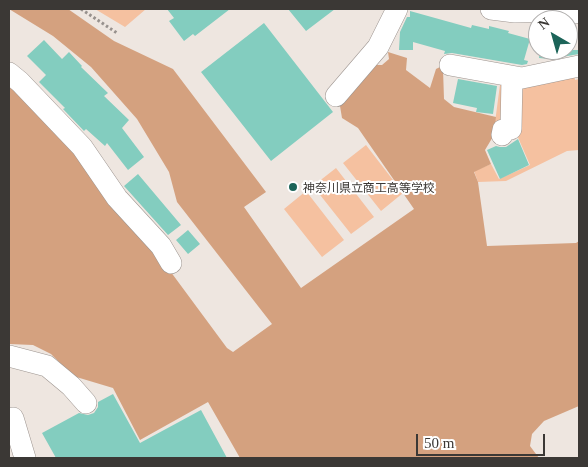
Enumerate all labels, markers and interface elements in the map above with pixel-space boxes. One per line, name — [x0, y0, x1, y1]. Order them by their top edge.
north arrow — [528, 10, 578, 60]
text: N — [535, 15, 553, 33]
place label: 神奈川県立商工高等学校 — [303, 180, 435, 194]
marker: 神奈川県立商工高等学校 — [287, 181, 299, 193]
scale bar — [418, 424, 547, 456]
text: 50 m — [424, 435, 454, 451]

